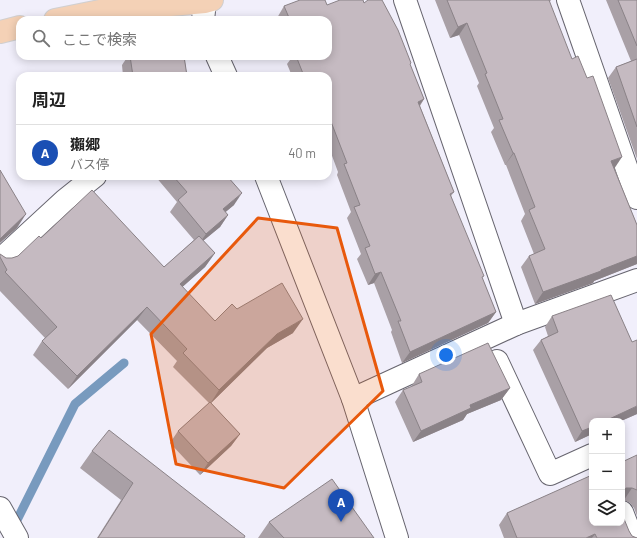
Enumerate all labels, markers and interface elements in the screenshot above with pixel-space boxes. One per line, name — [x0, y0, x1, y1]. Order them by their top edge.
search box — [16, 16, 332, 60]
icon: search — [30, 27, 52, 49]
text: ここで検索 — [62, 30, 137, 48]
text: 周辺 — [32, 89, 66, 109]
text: 獺郷 — [70, 135, 100, 153]
text: A — [41, 145, 49, 161]
text: 40 m — [288, 145, 316, 161]
text: バス停 — [70, 156, 109, 172]
your location — [436, 345, 456, 365]
map controls — [589, 418, 625, 526]
button: + — [589, 418, 625, 454]
button: − — [589, 454, 625, 490]
pin: A — [328, 489, 354, 522]
button: layers — [589, 490, 625, 526]

